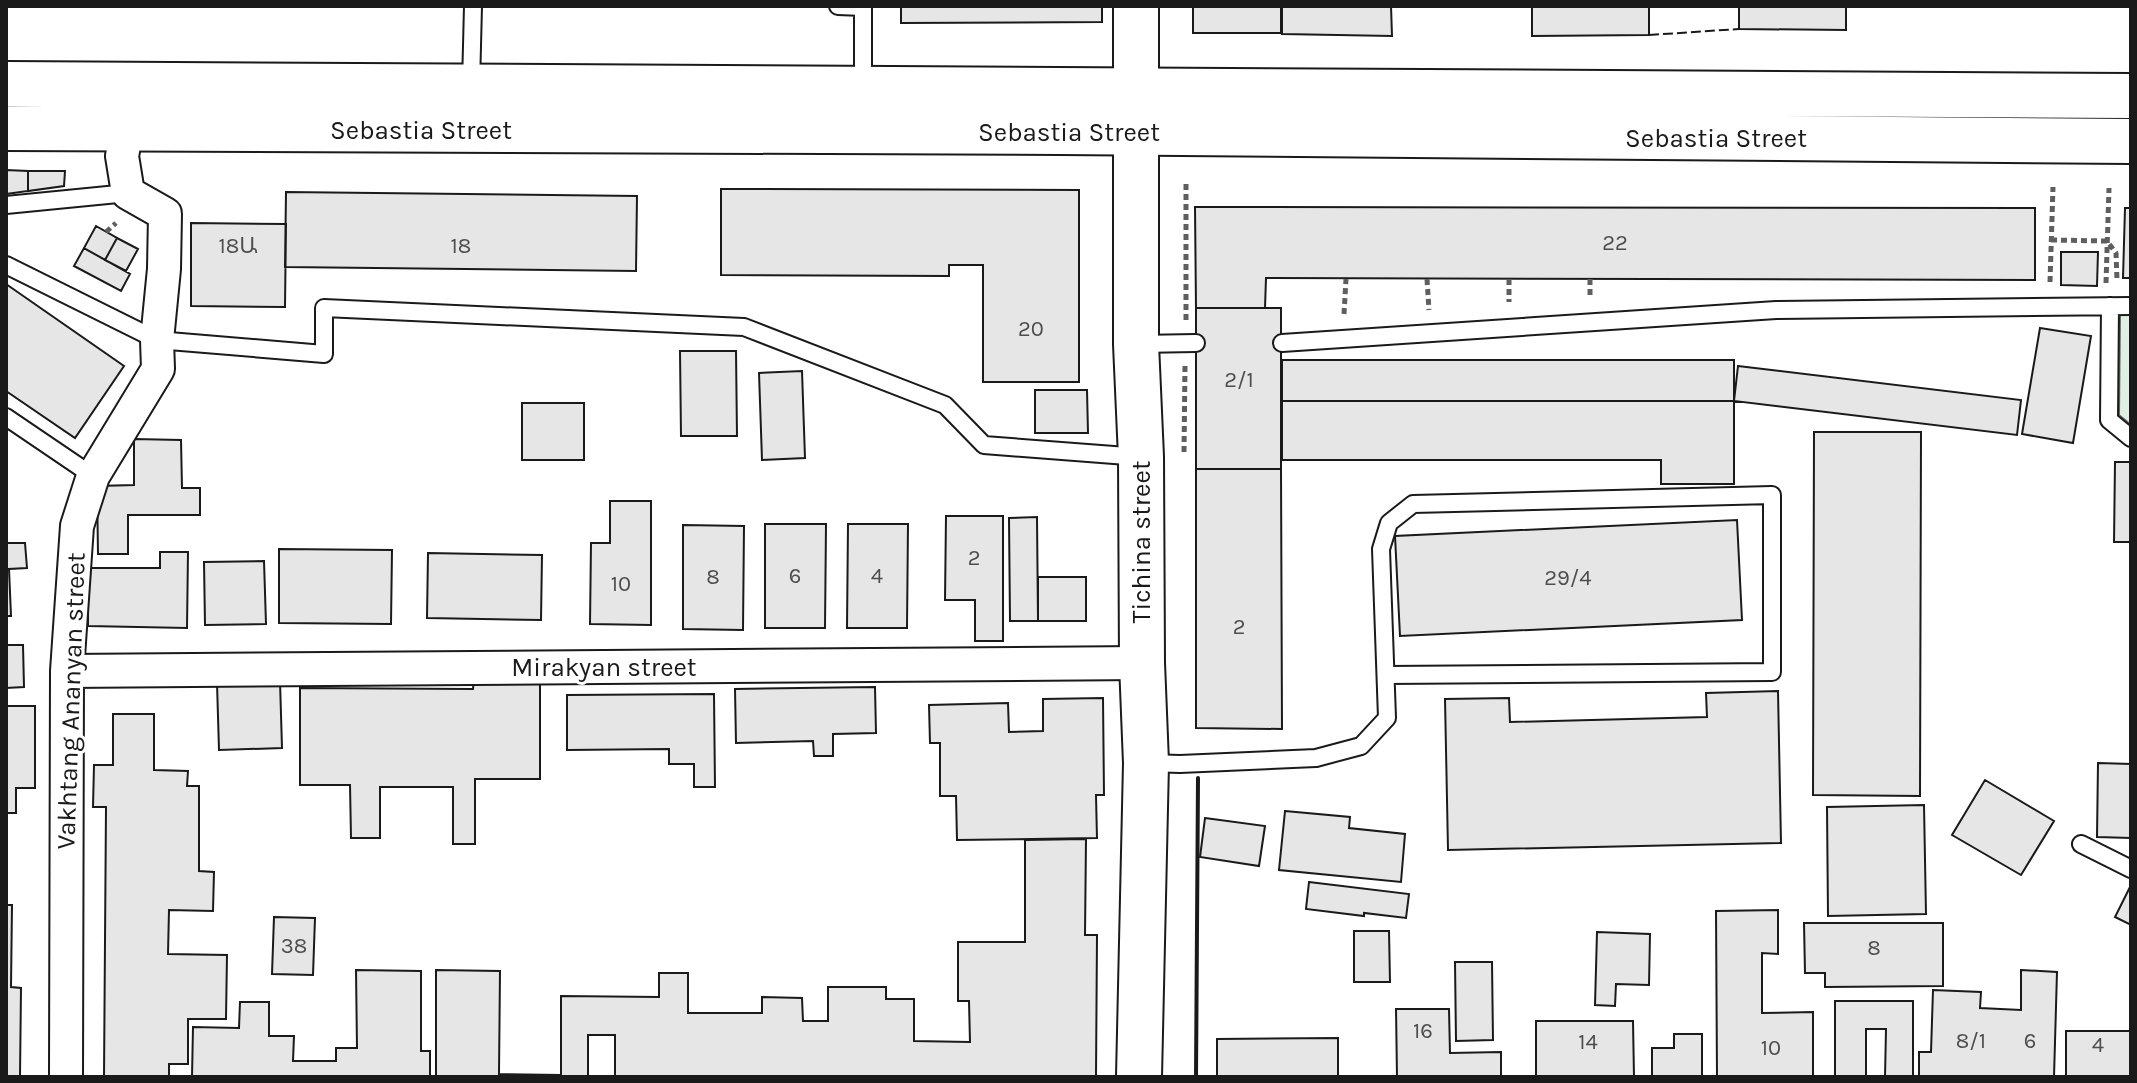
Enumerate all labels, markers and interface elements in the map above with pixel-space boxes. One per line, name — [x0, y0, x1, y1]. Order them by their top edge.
street label: Sebastia Street — [330, 115, 512, 146]
street label: Sebastia Street — [978, 117, 1160, 148]
street label: Sebastia Street — [1625, 123, 1807, 154]
house number: 22 — [1602, 230, 1628, 256]
house number: 18Ա — [218, 233, 258, 259]
house number: 18 — [451, 233, 471, 259]
house number: 20 — [1018, 316, 1044, 342]
house number: 2/1 — [1224, 367, 1254, 393]
street label: Tichina street — [1126, 460, 1157, 624]
house number: 2 — [968, 545, 980, 571]
street label: Vakhtang Ananyan street — [50, 552, 92, 850]
house number: 6 — [789, 563, 801, 589]
house number: 4 — [871, 563, 883, 589]
house number: 8 — [706, 564, 720, 590]
house number: 29/4 — [1544, 565, 1592, 591]
house number: 10 — [611, 571, 631, 597]
house number: 2 — [1233, 614, 1245, 640]
street label: Mirakyan street — [511, 652, 697, 683]
house number: 38 — [281, 933, 307, 959]
house number: 8 — [1867, 935, 1881, 961]
house number: 16 — [1413, 1018, 1433, 1044]
house number: 8/1 — [1956, 1028, 1986, 1054]
house number: 6 — [2024, 1028, 2036, 1054]
house number: 14 — [1578, 1029, 1598, 1055]
house number: 4 — [2092, 1032, 2104, 1058]
house number: 10 — [1761, 1035, 1781, 1061]

